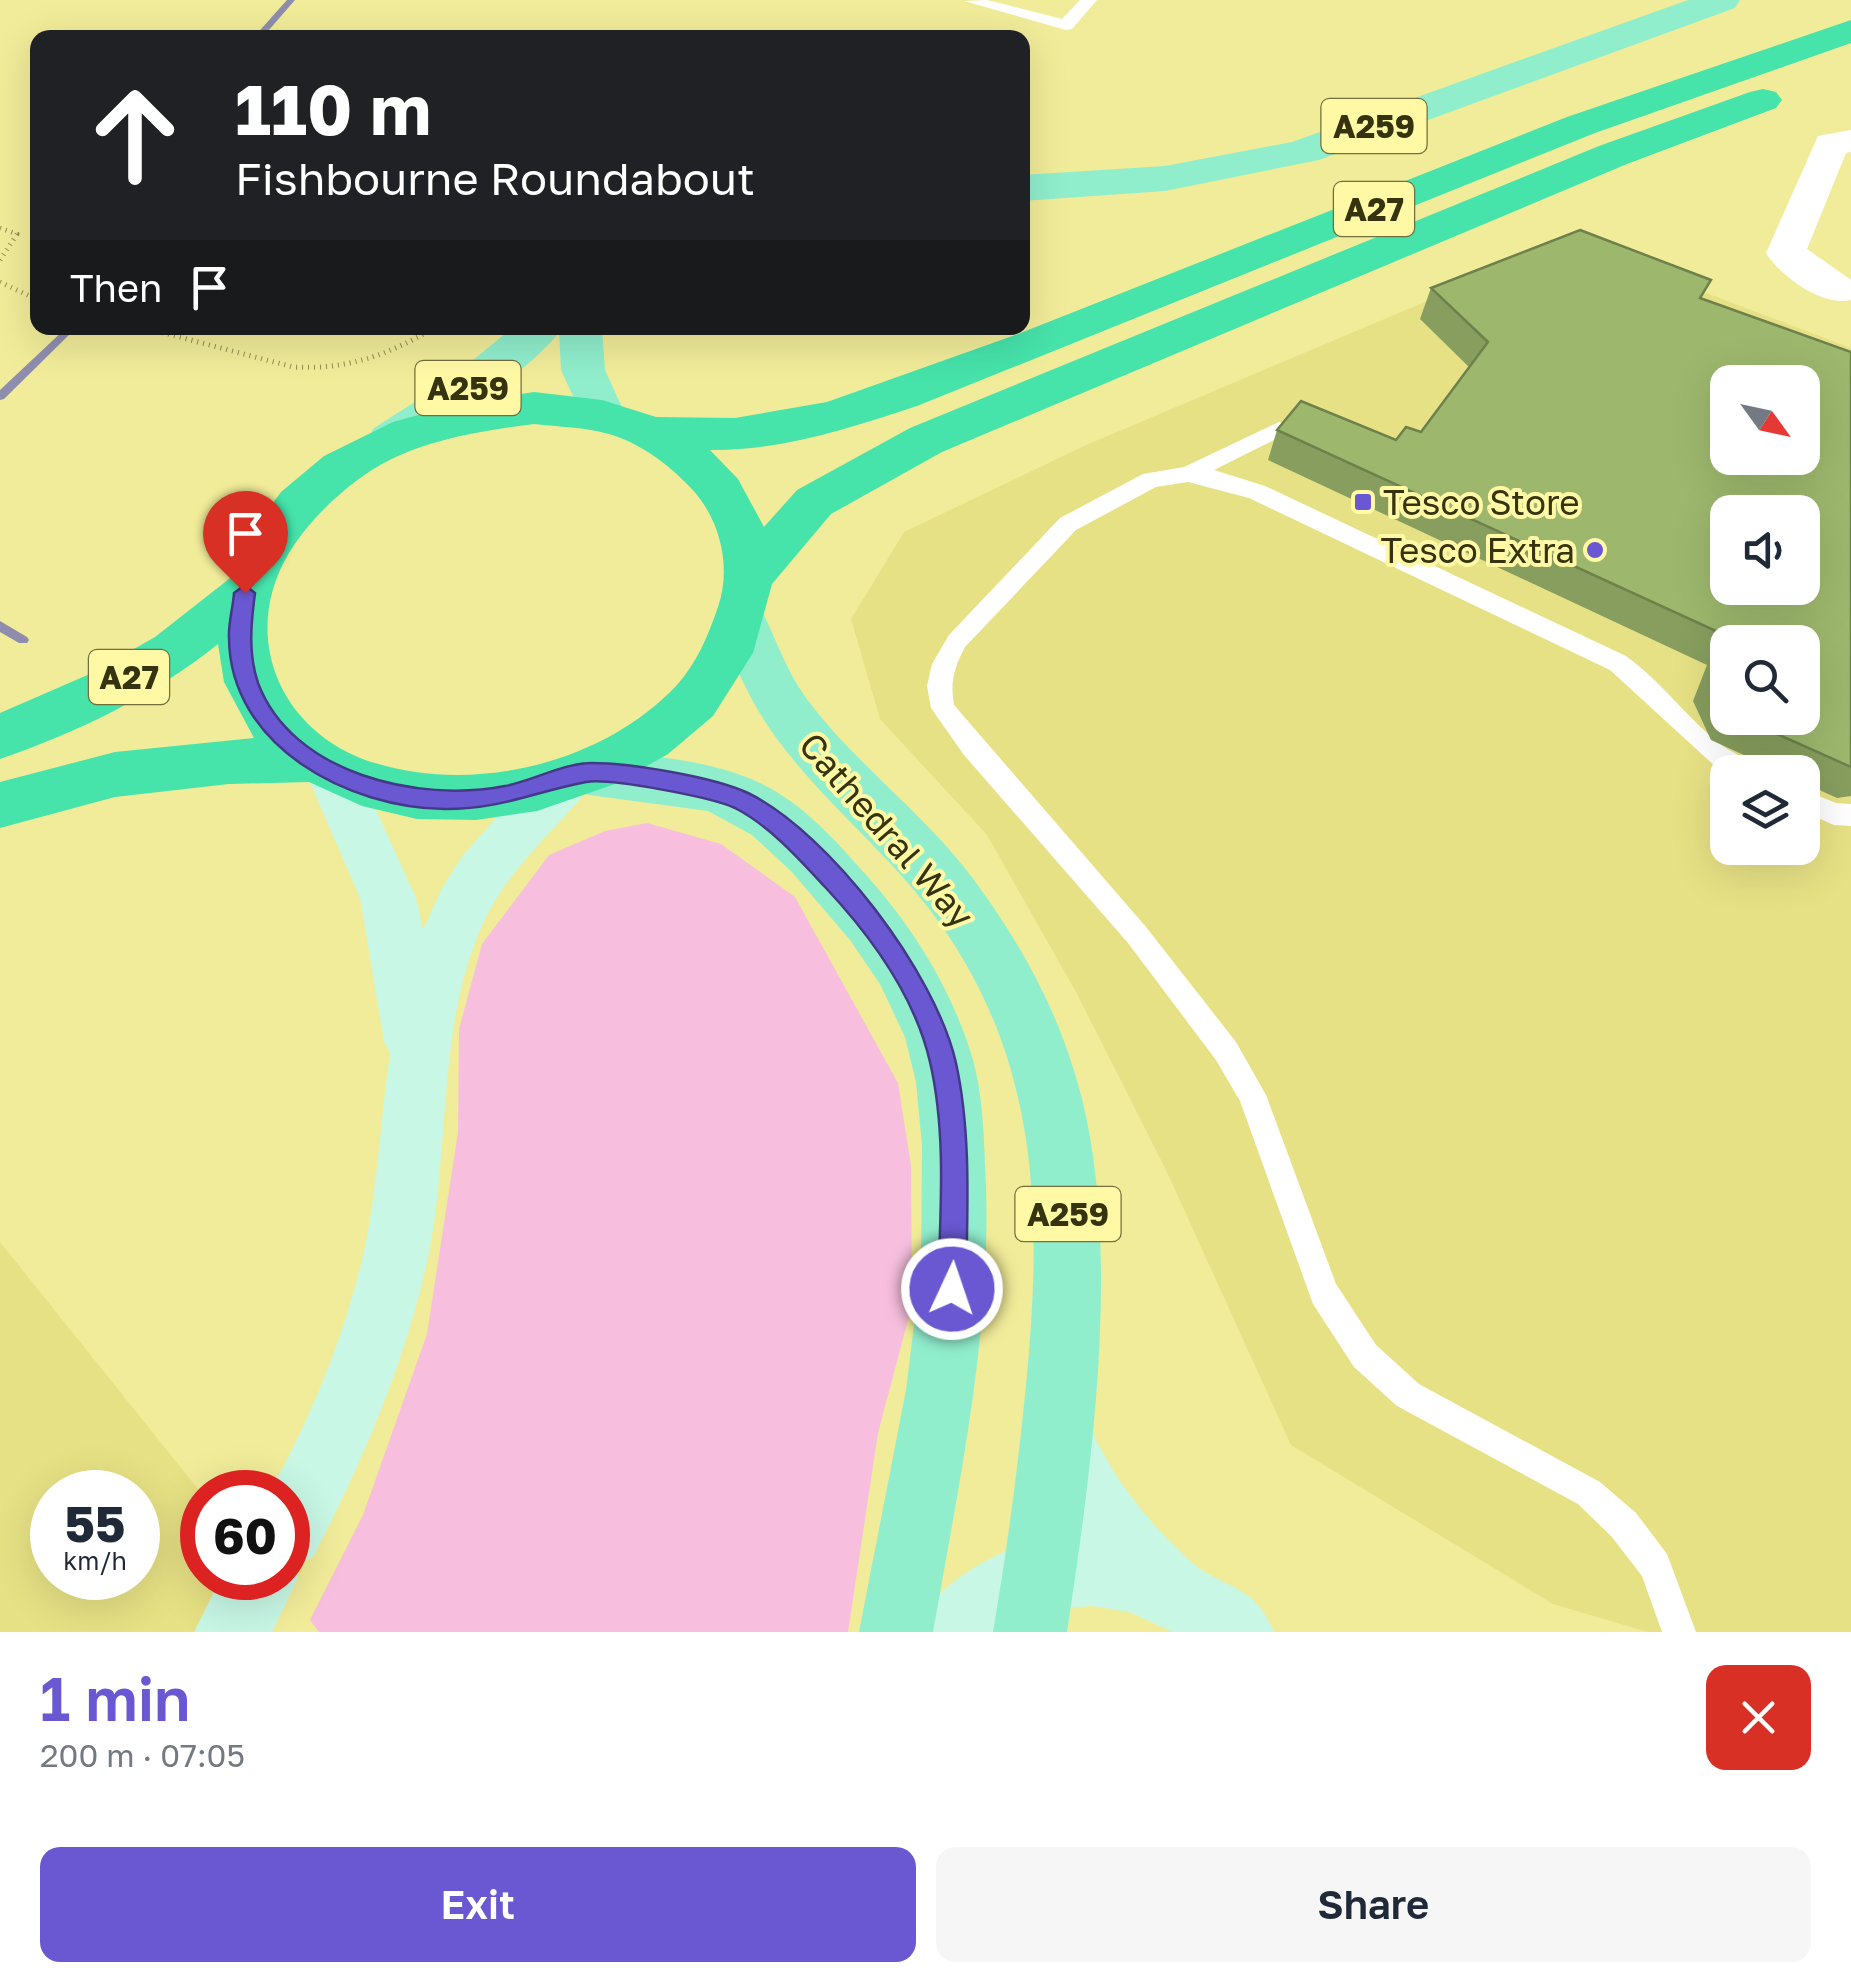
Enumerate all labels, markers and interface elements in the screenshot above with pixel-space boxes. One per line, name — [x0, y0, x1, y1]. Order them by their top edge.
text: 110 m — [235, 66, 431, 150]
icon: ahead — [70, 70, 200, 200]
road number: A259 — [1322, 99, 1426, 153]
text: Fishbourne Roundabout — [235, 151, 755, 205]
road number: A27 — [1334, 182, 1414, 236]
icon: arrive — [182, 260, 237, 315]
text: Then — [70, 265, 162, 310]
road number: A259 — [416, 361, 520, 415]
north arrow — [1710, 365, 1820, 475]
map controls — [1710, 365, 1820, 865]
place label: Tesco Store — [1383, 481, 1580, 523]
pin — [203, 491, 288, 594]
marker: Tesco Store — [1352, 491, 1374, 513]
button: sound — [1710, 495, 1820, 605]
icon: arrive — [218, 506, 273, 561]
place label: Tesco Extra — [1380, 529, 1575, 571]
marker: Tesco Extra — [1584, 539, 1606, 561]
button: search — [1710, 625, 1820, 735]
road number: A27 — [89, 650, 169, 704]
street label: Cathedral Way — [791, 724, 983, 936]
button: layers — [1710, 755, 1820, 865]
road number: A259 — [1016, 1187, 1120, 1241]
position arrow — [900, 1237, 1004, 1341]
speed limit sign: 60 — [180, 1470, 310, 1600]
text: 55 — [64, 1493, 125, 1553]
text: km/h — [63, 1545, 127, 1576]
text: 1 min — [40, 1662, 190, 1734]
button: close — [1706, 1665, 1811, 1770]
text: 200 m · 07:05 — [40, 1736, 245, 1774]
button: Exit — [40, 1847, 916, 1962]
button: Share — [936, 1847, 1811, 1962]

